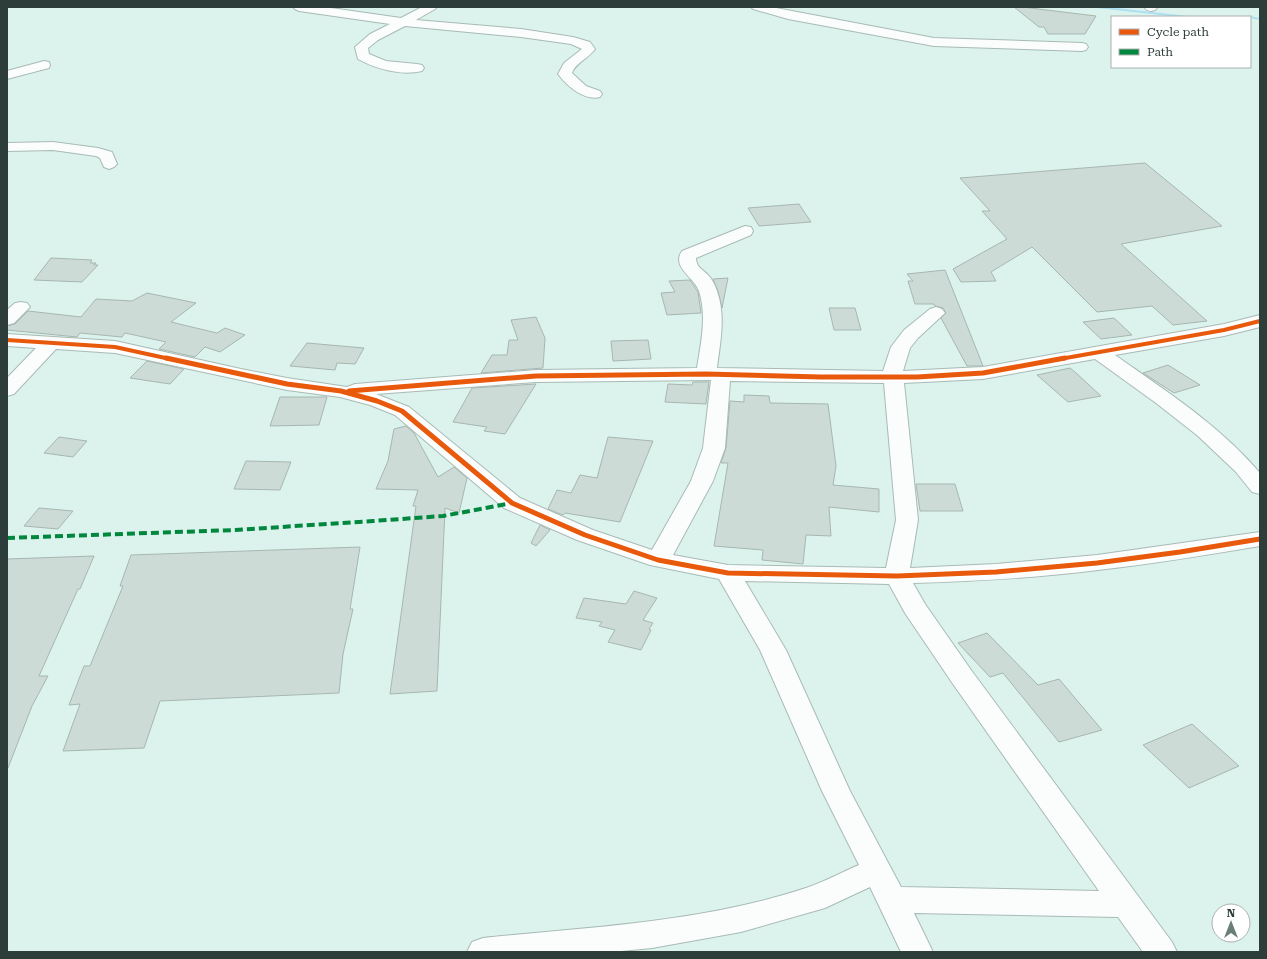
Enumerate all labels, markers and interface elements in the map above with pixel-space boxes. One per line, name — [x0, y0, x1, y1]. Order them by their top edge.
legend — [1111, 16, 1251, 68]
text: Cycle path — [1147, 25, 1209, 39]
text: Path — [1147, 45, 1173, 59]
north arrow — [1211, 903, 1251, 943]
text: N — [1227, 907, 1236, 920]

